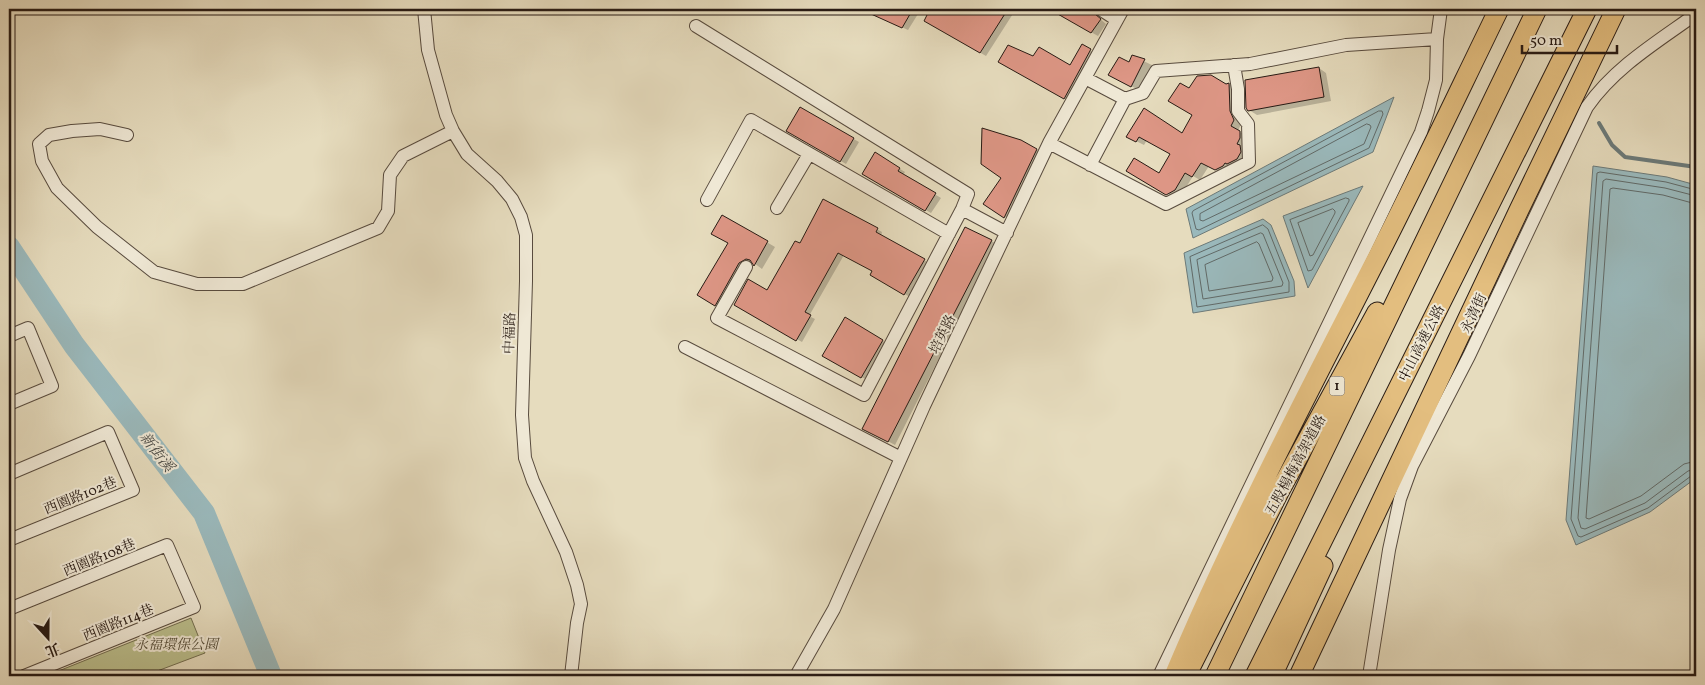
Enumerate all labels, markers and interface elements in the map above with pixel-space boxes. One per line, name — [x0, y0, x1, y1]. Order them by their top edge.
scale bar — [1522, 22, 1618, 54]
text: 50 m — [1530, 31, 1562, 52]
street label: 永清街 — [1457, 291, 1492, 337]
street label: 中山高速公路 — [1395, 302, 1450, 385]
street label: 中福路 — [500, 312, 521, 354]
street label: 培英路 — [926, 312, 961, 358]
road number: 1 — [1330, 376, 1344, 396]
street label: 五股楊梅高架道路 — [1262, 412, 1331, 520]
water label: 新街溪 — [134, 429, 179, 479]
street label: 西園路102巷 — [41, 473, 120, 520]
street label: 西園路108巷 — [60, 535, 139, 582]
street label: 西園路114巷 — [80, 600, 157, 646]
north arrow — [22, 612, 72, 662]
park label: 永福環保公園 — [134, 636, 220, 655]
text: 北 — [42, 637, 62, 660]

